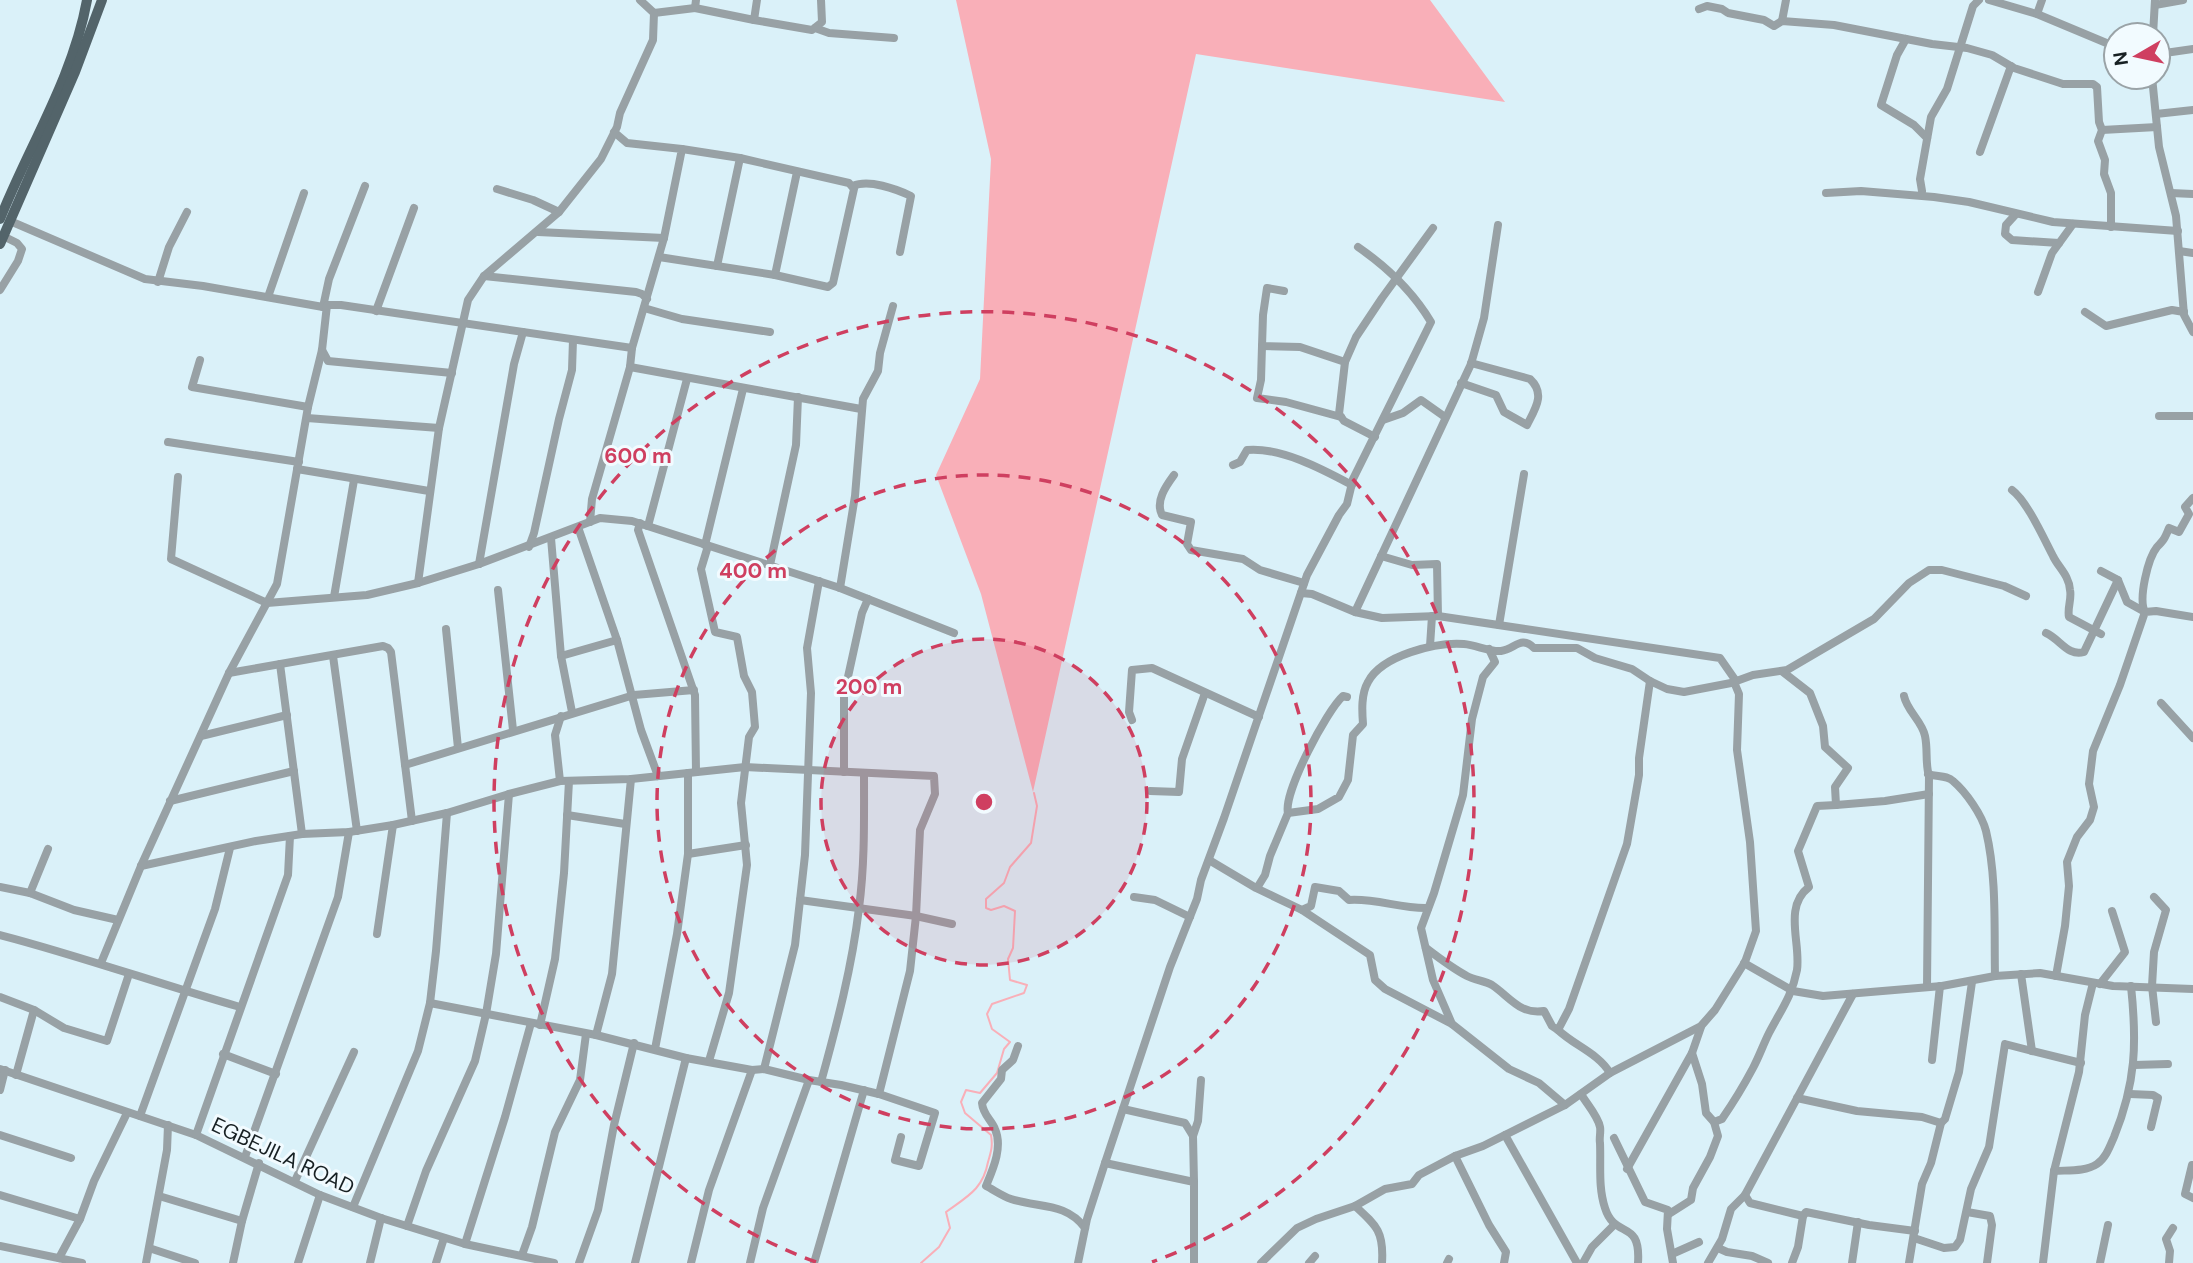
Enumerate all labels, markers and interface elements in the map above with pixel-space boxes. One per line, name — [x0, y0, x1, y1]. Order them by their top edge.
north arrow — [2102, 21, 2172, 91]
text: N — [2107, 50, 2134, 67]
text: 600 m — [604, 442, 672, 470]
text: 400 m — [719, 557, 787, 585]
text: 200 m — [836, 673, 902, 701]
centre of rings — [972, 790, 996, 814]
street label: EGBEJILA ROAD — [207, 1111, 359, 1201]

